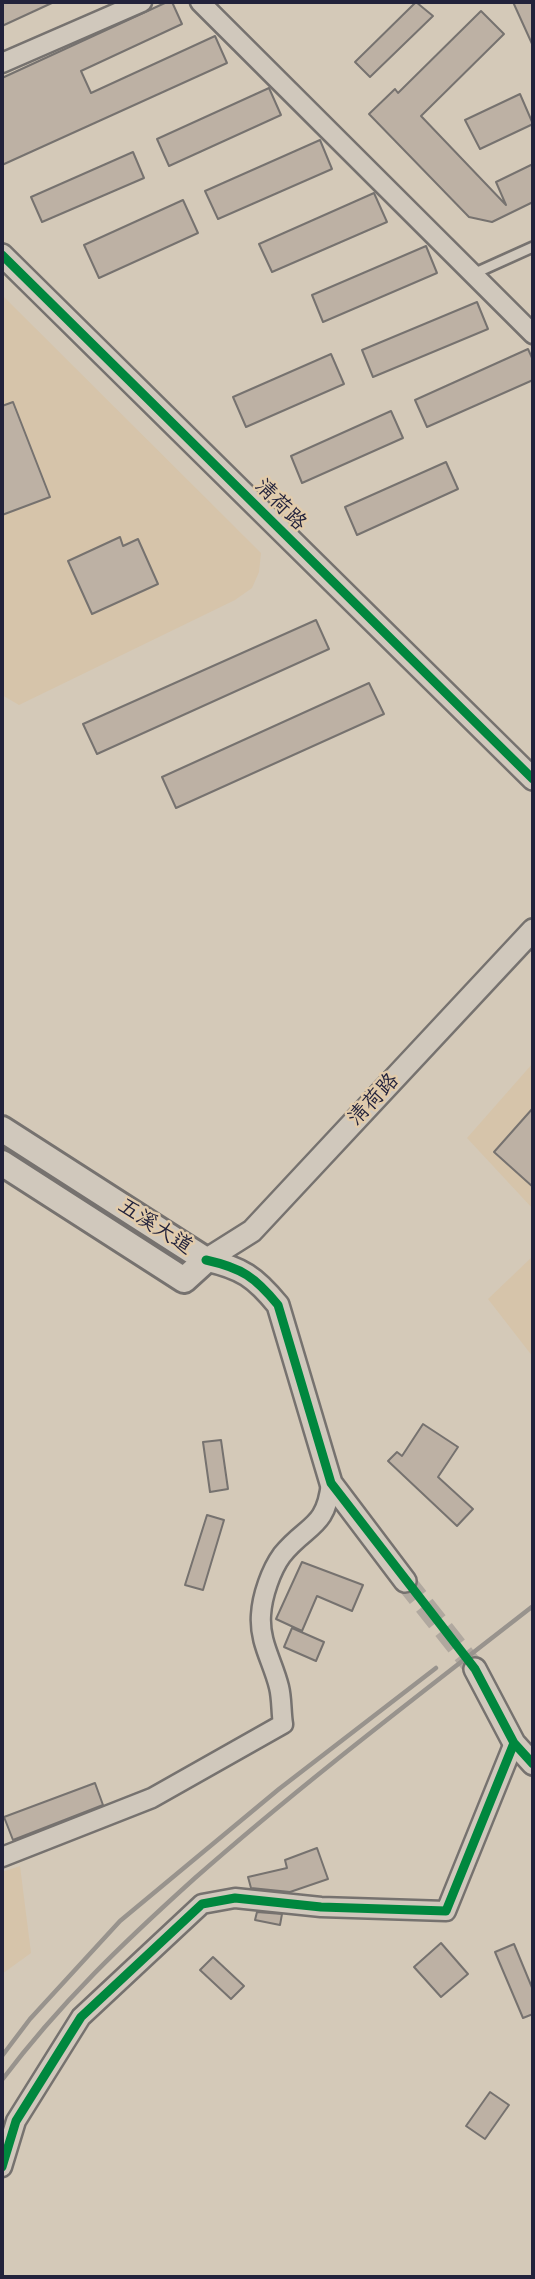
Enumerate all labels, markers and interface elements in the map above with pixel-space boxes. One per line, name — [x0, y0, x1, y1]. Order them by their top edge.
street label: 清荷路 — [249, 474, 311, 536]
street label: 清荷路 — [343, 1068, 405, 1132]
street label: 五溪大道 — [113, 1194, 197, 1260]

